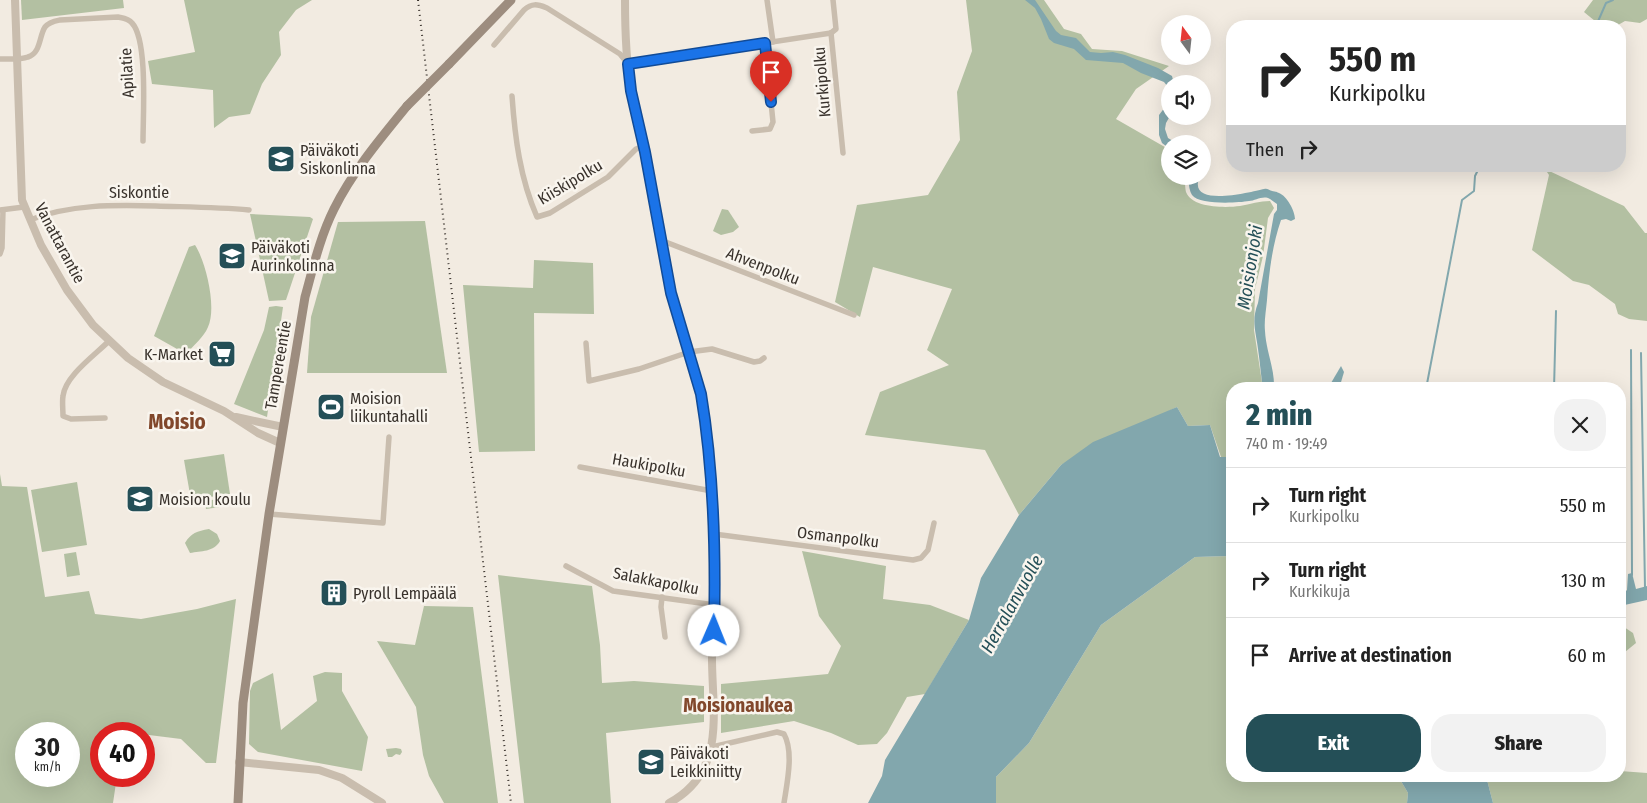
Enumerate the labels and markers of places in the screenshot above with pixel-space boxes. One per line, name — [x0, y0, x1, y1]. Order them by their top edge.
pin — [750, 51, 792, 102]
place label: Päiväkoti Siskonlinna — [300, 141, 376, 178]
school or university icon: Päiväkoti Siskonlinna — [266, 144, 296, 174]
place label: Päiväkoti Aurinkolinna — [251, 238, 335, 275]
school or university icon: Päiväkoti Aurinkolinna — [217, 241, 247, 271]
supermarket icon: K-Market — [207, 339, 237, 369]
place label: K-Market — [144, 345, 204, 364]
place label: Moision liikuntahalli — [350, 389, 428, 426]
sports icon: Moision liikuntahalli — [316, 392, 346, 422]
school or university icon: Moision koulu — [125, 484, 155, 514]
place label: Moision koulu — [159, 490, 251, 509]
building icon: Pyroll Lempäälä — [319, 578, 349, 608]
place label: Pyroll Lempäälä — [353, 584, 457, 603]
place label: Päiväkoti Leikkiniitty — [670, 744, 743, 781]
school or university icon: Päiväkoti Leikkiniitty — [636, 747, 666, 777]

